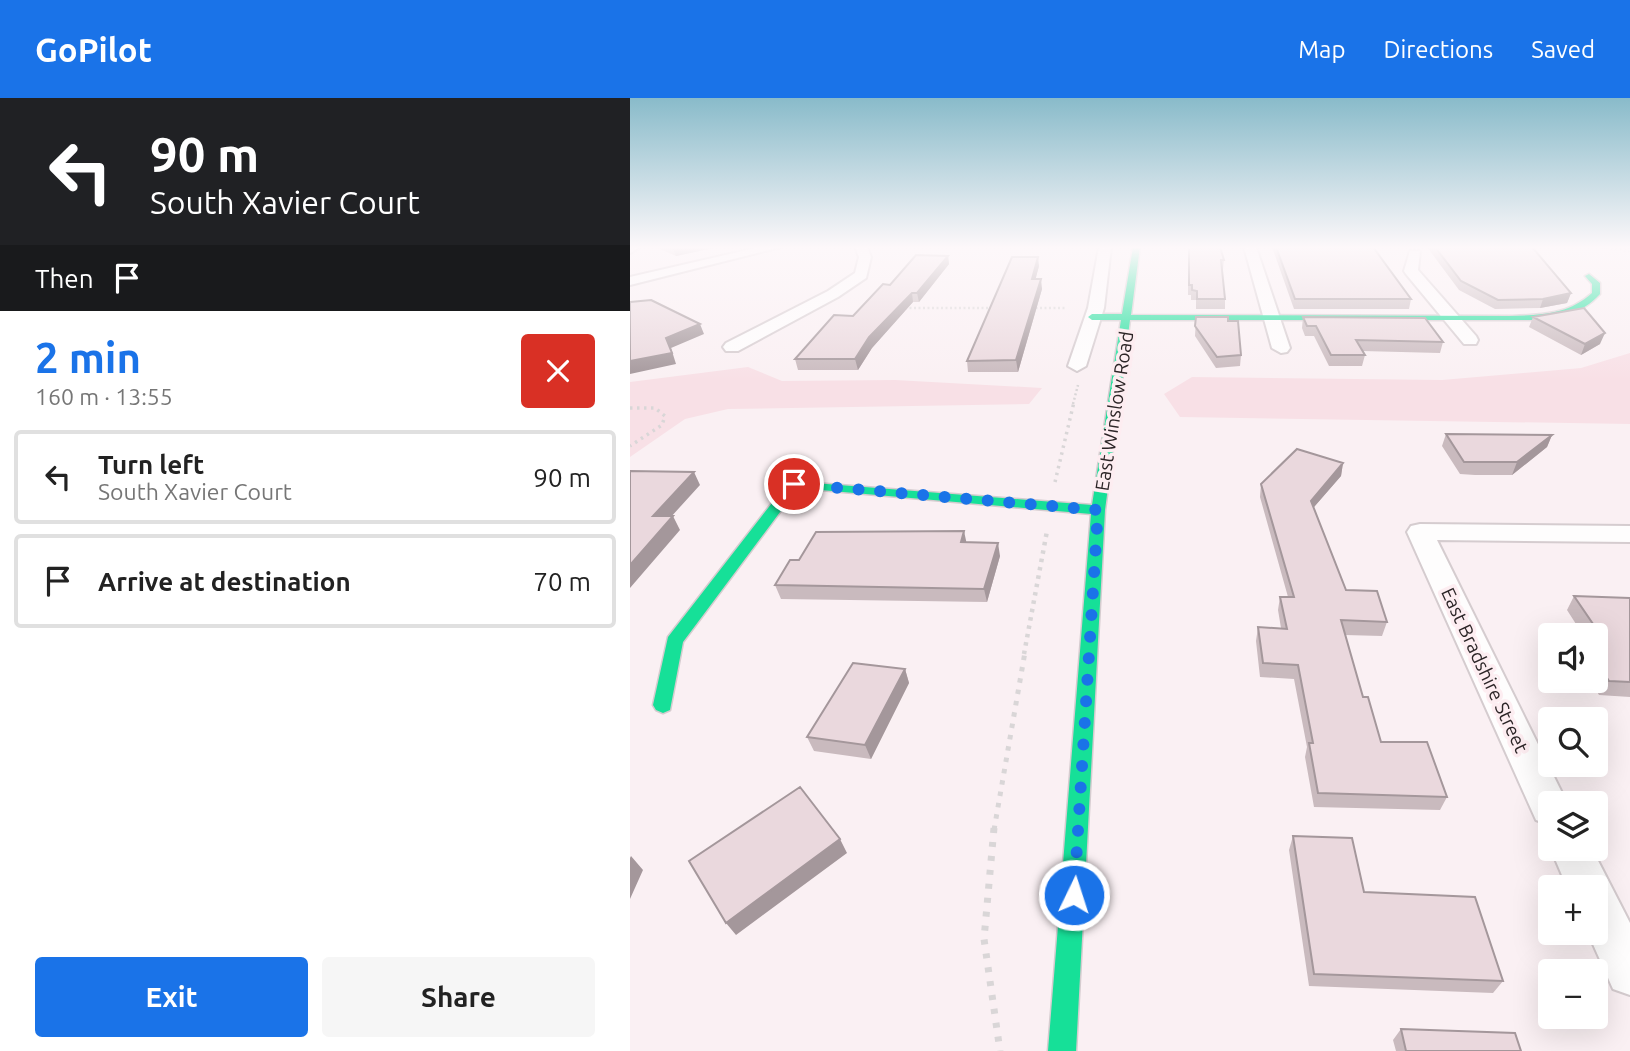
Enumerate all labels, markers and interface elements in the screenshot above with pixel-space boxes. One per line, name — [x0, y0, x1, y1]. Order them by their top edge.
text: GoPilot — [35, 31, 152, 68]
text: Map — [1298, 36, 1345, 63]
text: Directions — [1383, 36, 1493, 63]
text: Saved — [1531, 36, 1595, 63]
icon: left — [35, 126, 126, 217]
text: 90 m — [150, 126, 259, 181]
text: South Xavier Court — [150, 184, 420, 220]
icon: arrive — [108, 259, 146, 297]
text: Then — [35, 264, 94, 293]
street label: East Winslow Road — [1091, 330, 1137, 492]
text: 2 min — [35, 334, 141, 381]
button: close — [521, 334, 595, 408]
text: 160 m · 13:55 — [35, 384, 173, 409]
text: Turn left — [98, 450, 204, 479]
pin — [764, 454, 824, 514]
icon: left — [39, 458, 77, 496]
text: 90 m — [533, 463, 591, 492]
icon: arrive — [775, 465, 813, 503]
text: South Xavier Court — [98, 479, 292, 504]
icon: arrive — [39, 562, 77, 600]
text: Arrive at destination — [98, 567, 351, 596]
text: 70 m — [533, 567, 591, 596]
street label: East Bradshire Street — [1437, 584, 1533, 756]
map controls — [1538, 623, 1608, 1029]
button: sound — [1538, 623, 1608, 693]
button: search — [1538, 707, 1608, 777]
button: layers — [1538, 791, 1608, 861]
position arrow — [1037, 858, 1111, 932]
button: + — [1538, 875, 1608, 945]
button: Exit — [35, 957, 308, 1037]
button: Share — [322, 957, 595, 1037]
button: − — [1538, 959, 1608, 1029]

